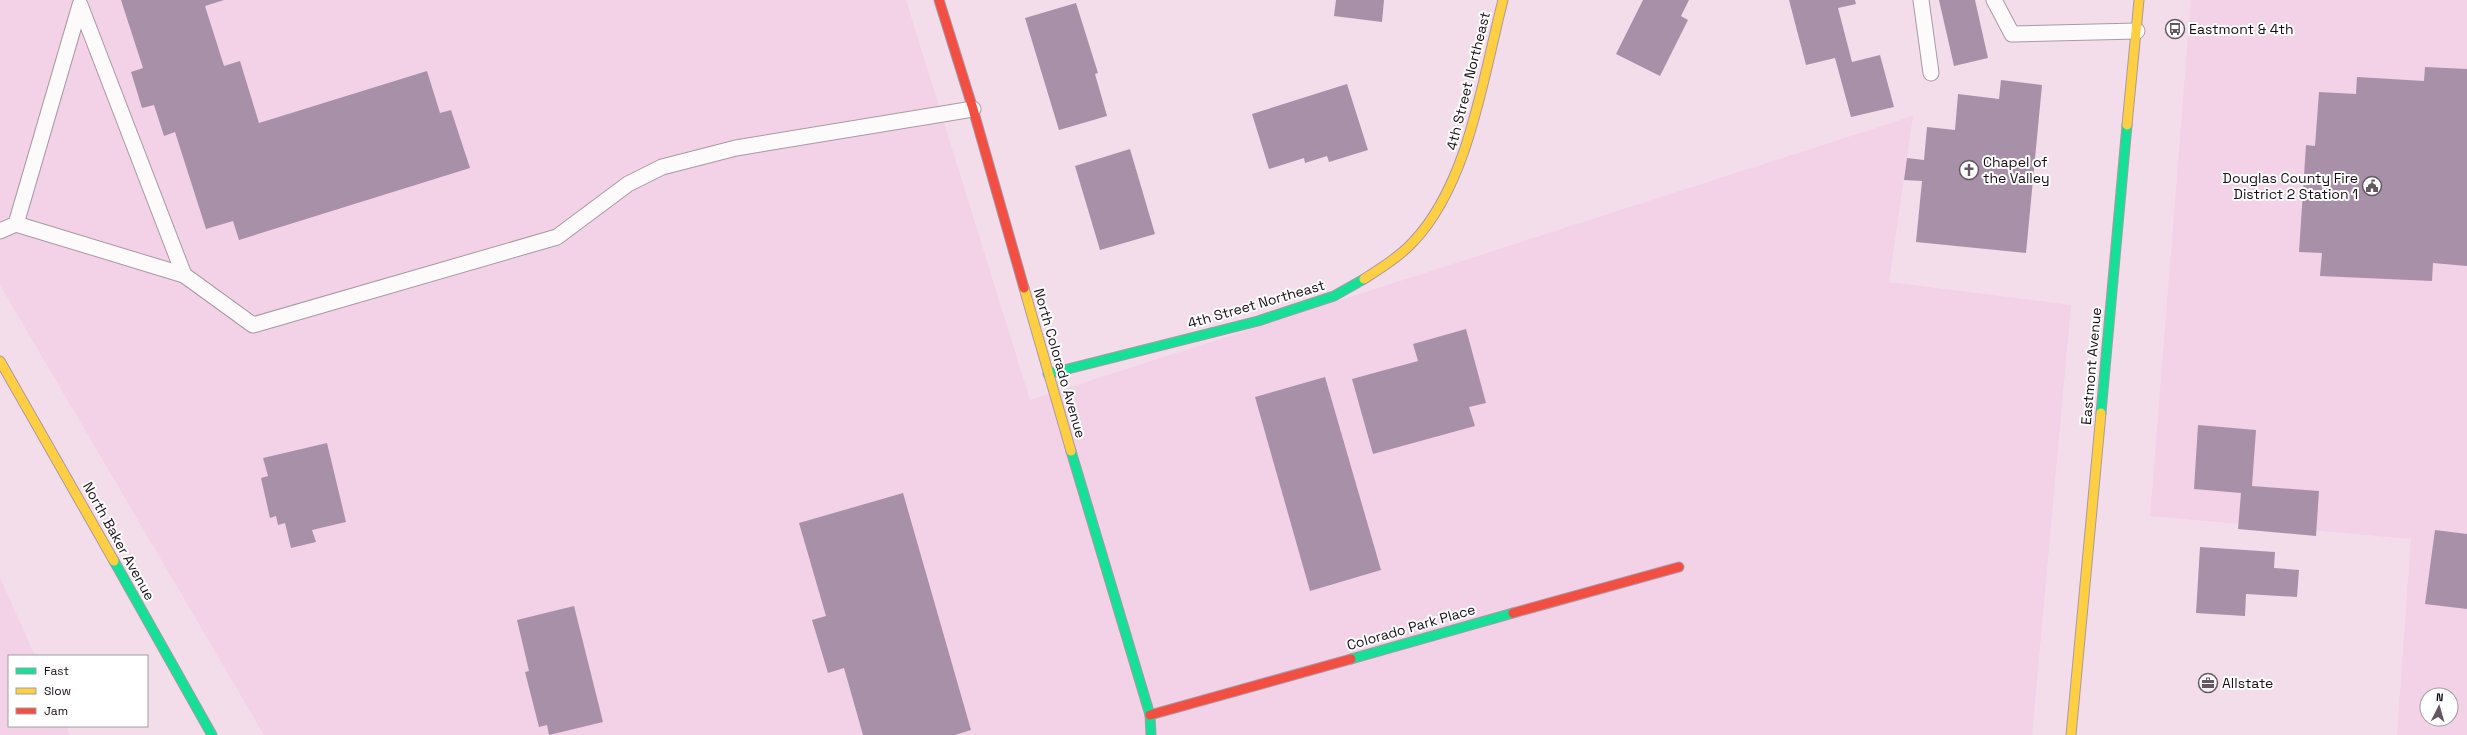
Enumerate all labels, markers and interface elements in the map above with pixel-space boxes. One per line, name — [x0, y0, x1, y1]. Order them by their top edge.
street label: 4th Street Northeast — [1442, 10, 1494, 152]
bus stop icon: Eastmont & 4th — [2164, 18, 2186, 40]
place label: Eastmont & 4th — [2189, 20, 2293, 38]
place label: Chapel of the Valley — [1983, 153, 2050, 187]
church icon: Chapel of the Valley — [1958, 159, 1980, 181]
place label: Douglas County Fire District 2 Station 1 — [2223, 169, 2358, 203]
public building icon: Douglas County Fire District 2 Station 1 — [2361, 175, 2383, 197]
street label: 4th Street Northeast — [1185, 276, 1327, 332]
street label: North Colorado Avenue — [1030, 286, 1090, 440]
street label: Eastmont Avenue — [2077, 306, 2105, 426]
street label: North Baker Avenue — [79, 479, 159, 603]
street label: Colorado Park Place — [1345, 600, 1477, 654]
legend — [8, 655, 148, 727]
text: Fast — [44, 663, 69, 679]
office icon: Allstate — [2197, 672, 2219, 694]
place label: Allstate — [2222, 674, 2273, 692]
text: Slow — [44, 683, 71, 699]
north arrow — [2419, 687, 2459, 727]
text: N — [2436, 690, 2444, 704]
text: Jam — [44, 703, 68, 719]

